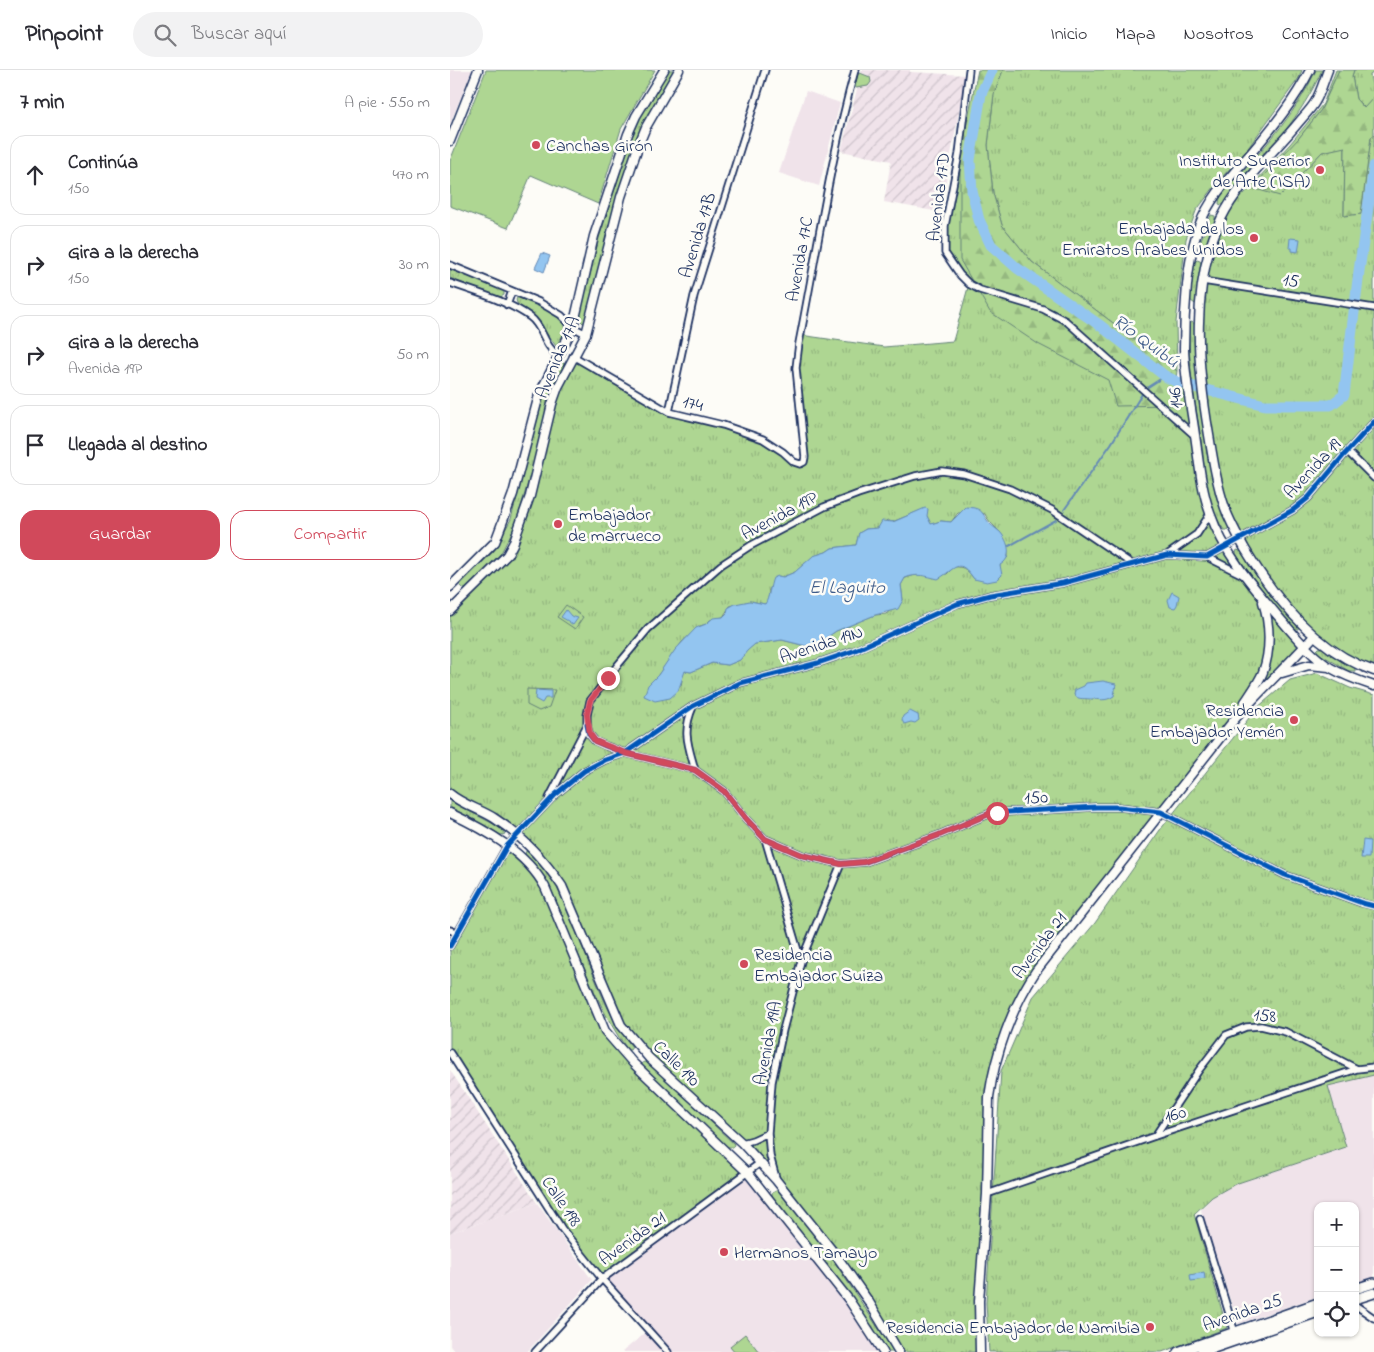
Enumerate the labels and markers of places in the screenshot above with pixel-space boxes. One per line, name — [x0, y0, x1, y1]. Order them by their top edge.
place label: Canchas Girón — [546, 134, 653, 160]
marker: Canchas Girón — [530, 139, 542, 151]
place label: Instituto Superior de Arte (ISA) — [1179, 149, 1310, 196]
marker: Instituto Superior de Arte (ISA) — [1314, 164, 1326, 176]
place label: Embajada de los Emiratos Arabes Unidos — [1062, 217, 1244, 264]
marker: Embajada de los Emiratos Arabes Unidos — [1248, 232, 1260, 244]
place label: Embajador de marrueco — [568, 503, 661, 550]
marker: Embajador de marrueco — [552, 518, 564, 530]
place label: Residencia Embajador Yemén — [1150, 699, 1284, 746]
marker: Residencia Embajador Yemén — [1288, 714, 1300, 726]
place label: Residencia Embajador Suiza — [754, 943, 883, 990]
marker: Residencia Embajador Suiza — [738, 958, 750, 970]
place label: Hermanos Tamayo — [734, 1241, 877, 1267]
marker: Hermanos Tamayo — [718, 1246, 730, 1258]
place label: Residencia Embajador de Namibia — [886, 1316, 1140, 1342]
marker: Residencia Embajador de Namibia — [1144, 1321, 1156, 1333]

